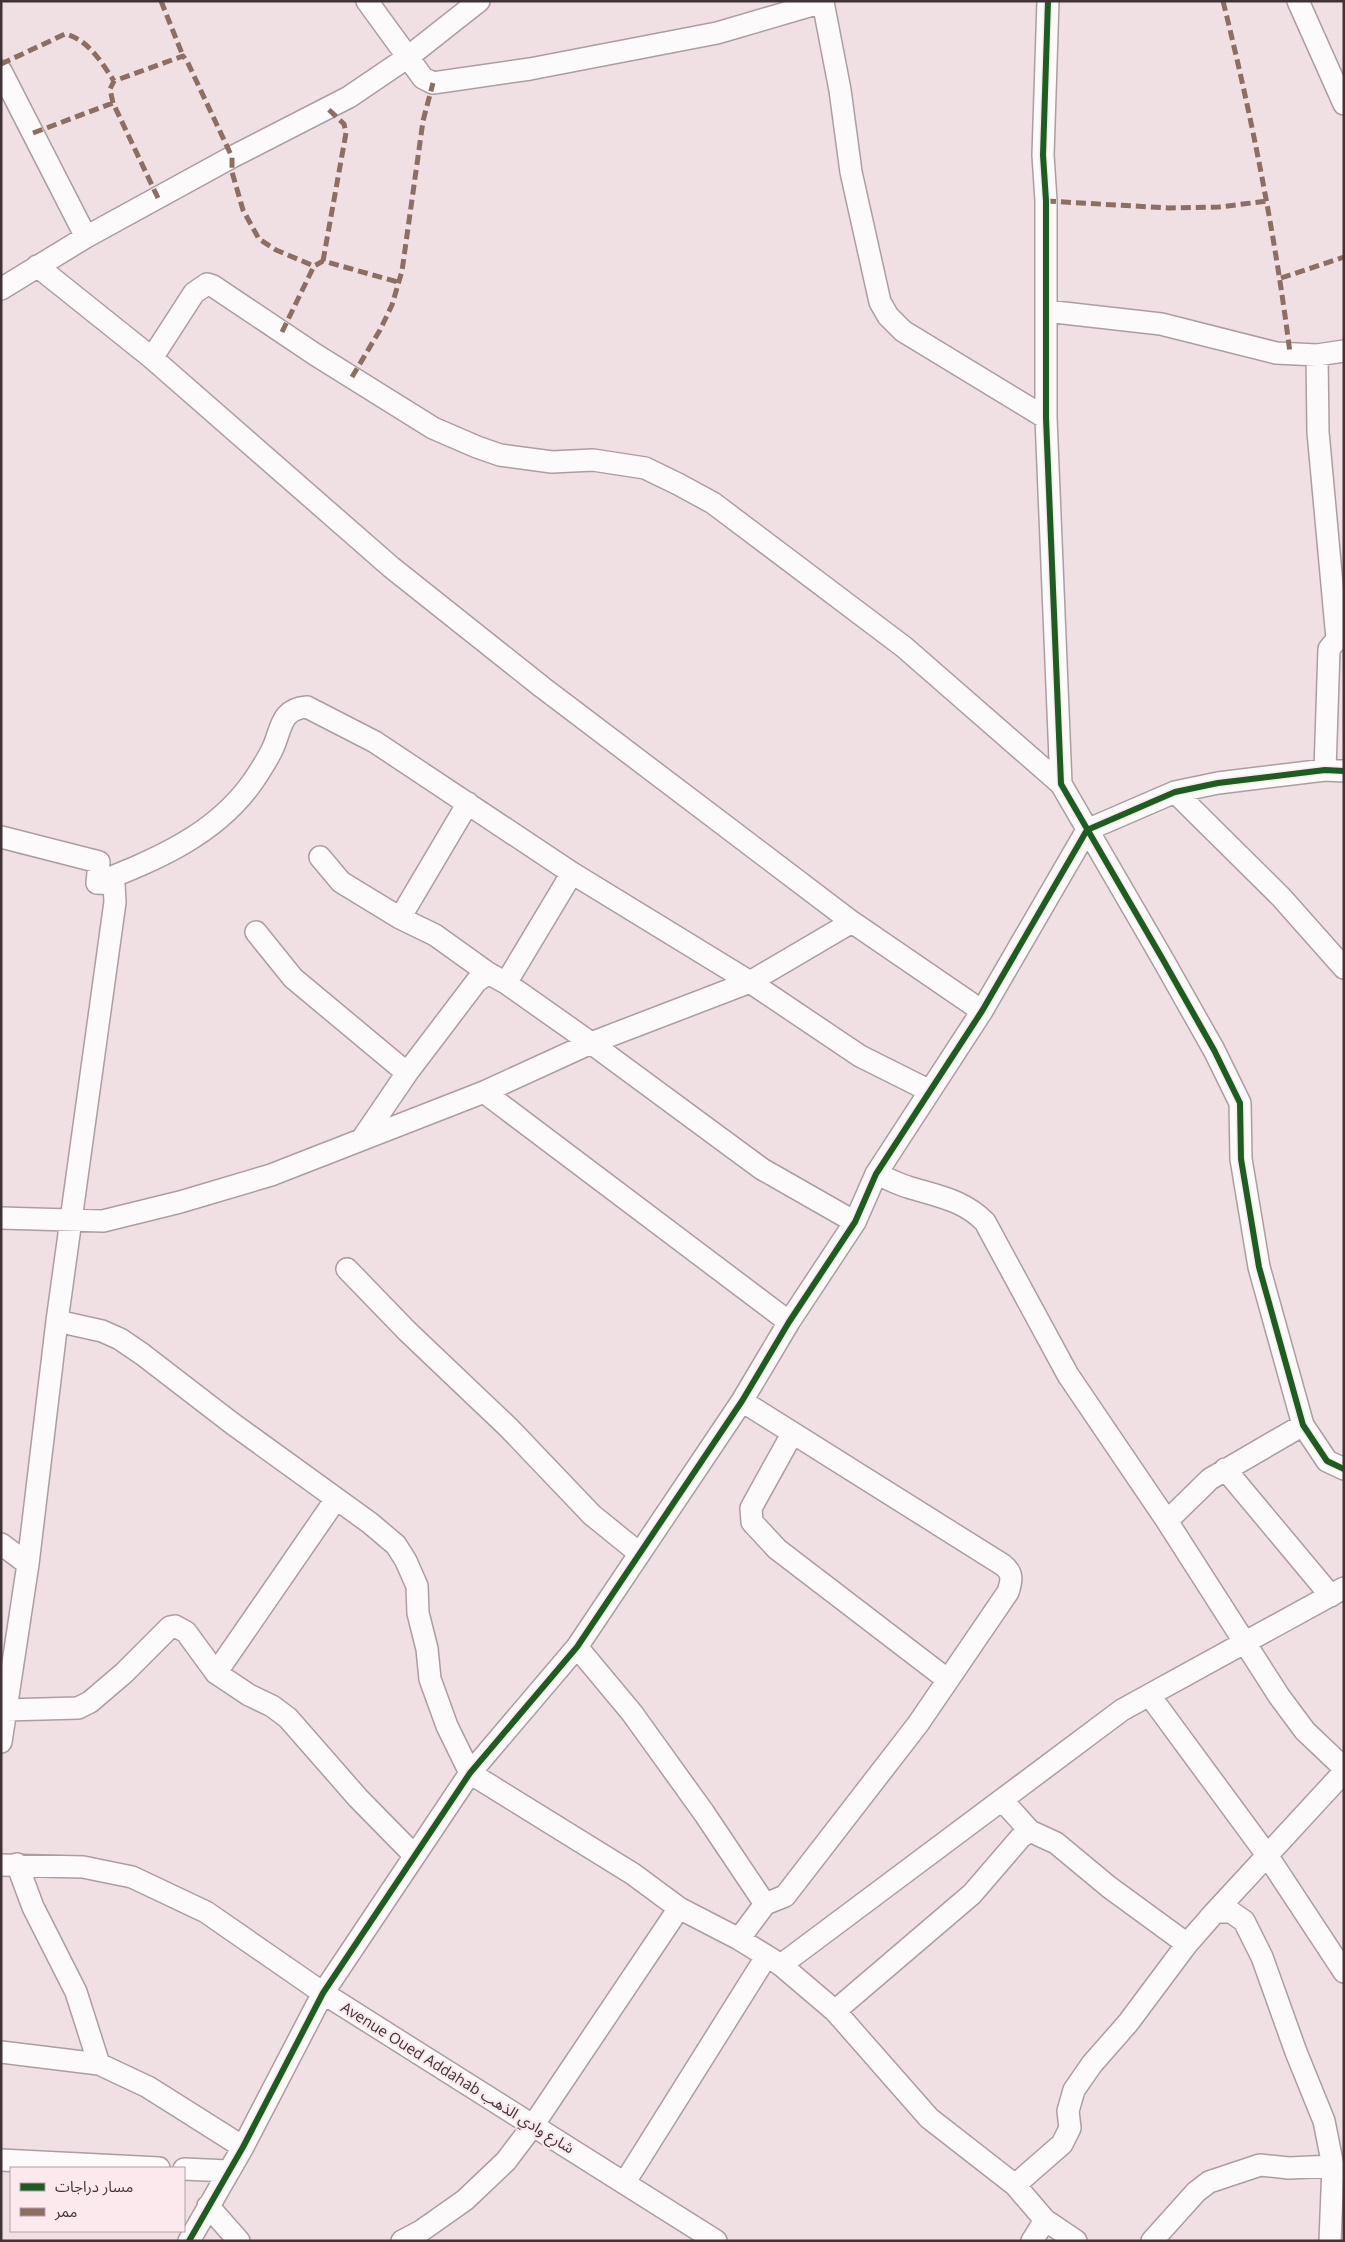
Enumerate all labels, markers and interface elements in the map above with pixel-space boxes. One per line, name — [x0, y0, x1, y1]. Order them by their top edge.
street label: Avenue Oued Addahab شارع وادي الذهب — [336, 1997, 579, 2160]
legend — [10, 2167, 185, 2232]
text: مسار دراجات — [55, 2176, 133, 2196]
text: ممر — [54, 2201, 78, 2221]

